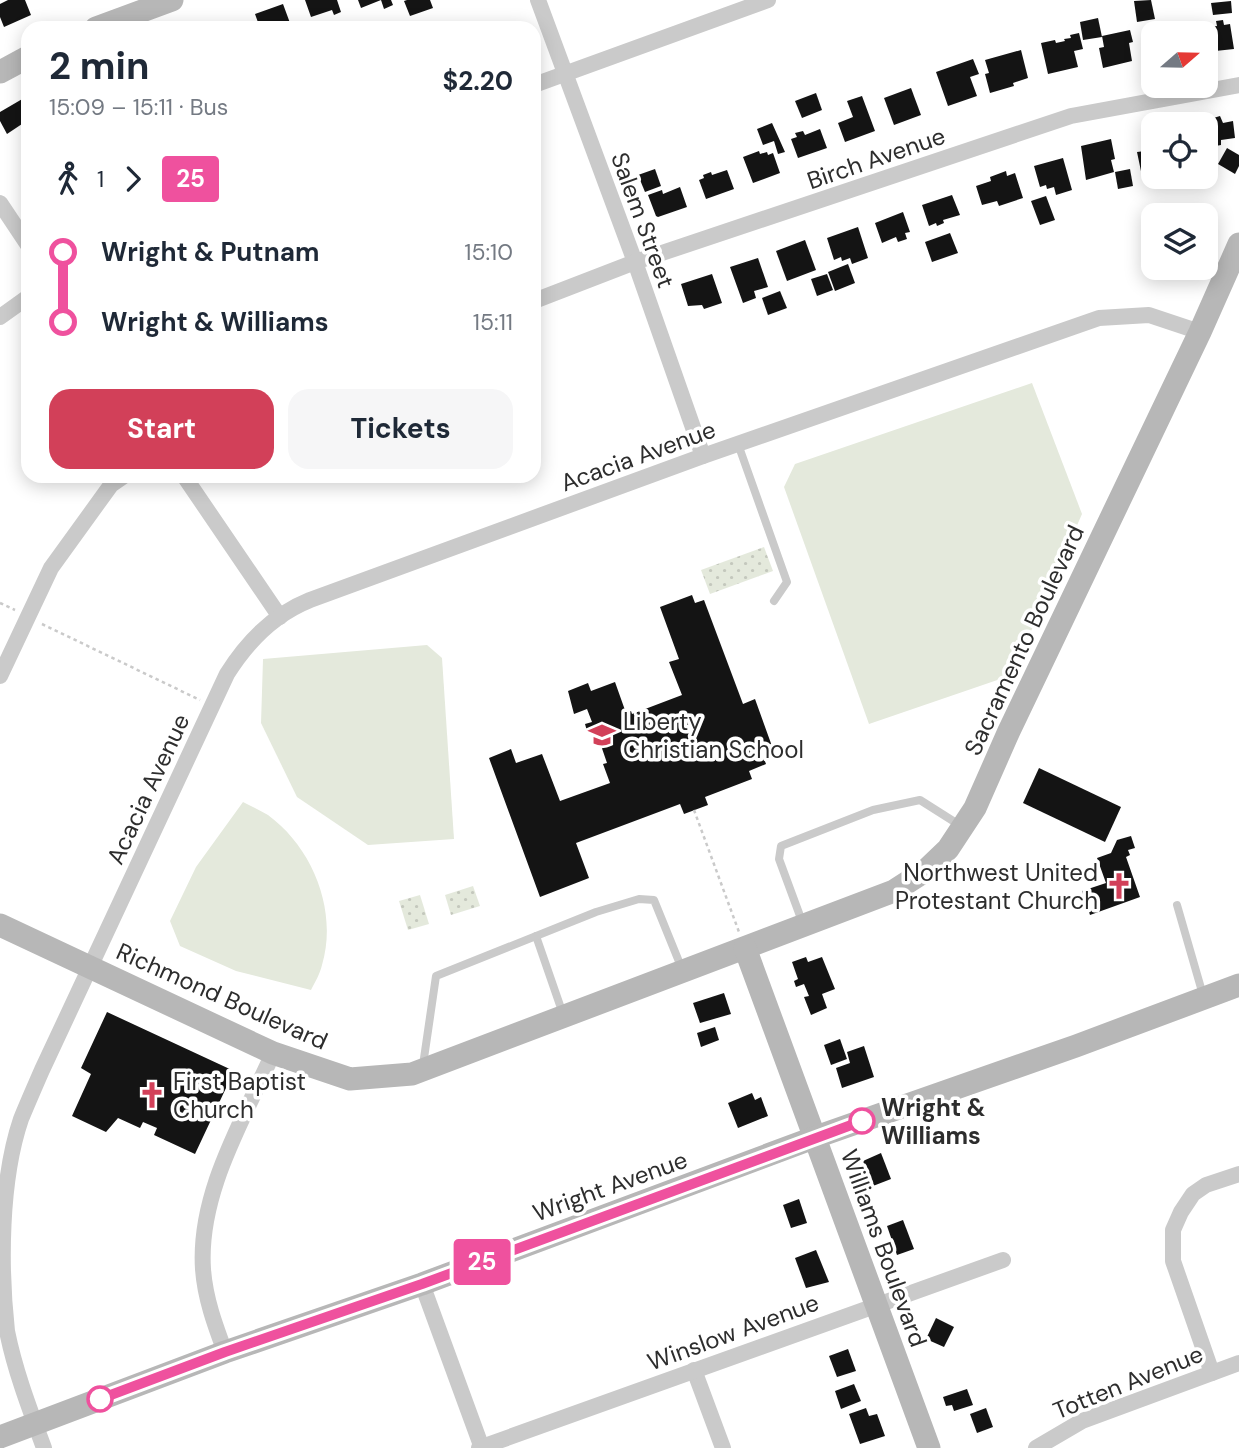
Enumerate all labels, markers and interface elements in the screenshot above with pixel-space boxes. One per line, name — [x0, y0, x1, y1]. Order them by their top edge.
north arrow — [1141, 21, 1218, 98]
map controls — [1141, 21, 1218, 280]
text: 2 min — [49, 41, 149, 91]
text: $2.20 — [443, 64, 513, 98]
text: 15:09 – 15:11 · Bus — [49, 92, 228, 122]
button: locate — [1141, 112, 1218, 189]
street label: Birch Avenue — [803, 120, 949, 196]
street label: Salem Street — [604, 148, 682, 292]
icon: walk — [49, 160, 87, 198]
icon: forward — [114, 160, 152, 198]
text: 25 — [176, 163, 205, 194]
text: 1 — [97, 164, 104, 194]
button: layers — [1141, 203, 1218, 280]
text: Wright & Putnam — [101, 235, 319, 269]
text: 15:10 — [464, 237, 513, 267]
text: Wright & Williams — [101, 305, 329, 339]
text: 15:11 — [473, 307, 513, 337]
button: Start — [49, 389, 274, 469]
button: Tickets — [288, 389, 513, 469]
street label: Acacia Avenue — [556, 414, 720, 498]
street label: Sacramento Boulevard — [957, 520, 1091, 760]
place label: Liberty Christian School — [623, 706, 804, 765]
street label: Acacia Avenue — [100, 709, 196, 869]
school or university icon: Liberty Christian School — [587, 720, 617, 750]
place label: Northwest United Protestant Church — [895, 857, 1098, 916]
church icon: Northwest United Protestant Church — [1104, 871, 1134, 901]
street label: Richmond Boulevard — [112, 935, 332, 1057]
place label: First Baptist Church — [173, 1066, 306, 1125]
church icon: First Baptist Church — [137, 1080, 167, 1110]
place label: Wright & Williams — [881, 1092, 986, 1151]
marker: Wright & Williams — [849, 1108, 875, 1134]
street label: Wright Avenue — [529, 1144, 691, 1228]
street label: Williams Boulevard — [834, 1145, 934, 1351]
line badge: 25 — [450, 1239, 514, 1285]
text: 25 — [468, 1246, 496, 1277]
street label: Winslow Avenue — [643, 1287, 823, 1377]
street label: Totten Avenue — [1049, 1338, 1207, 1426]
unlabelled marker — [87, 1386, 113, 1412]

